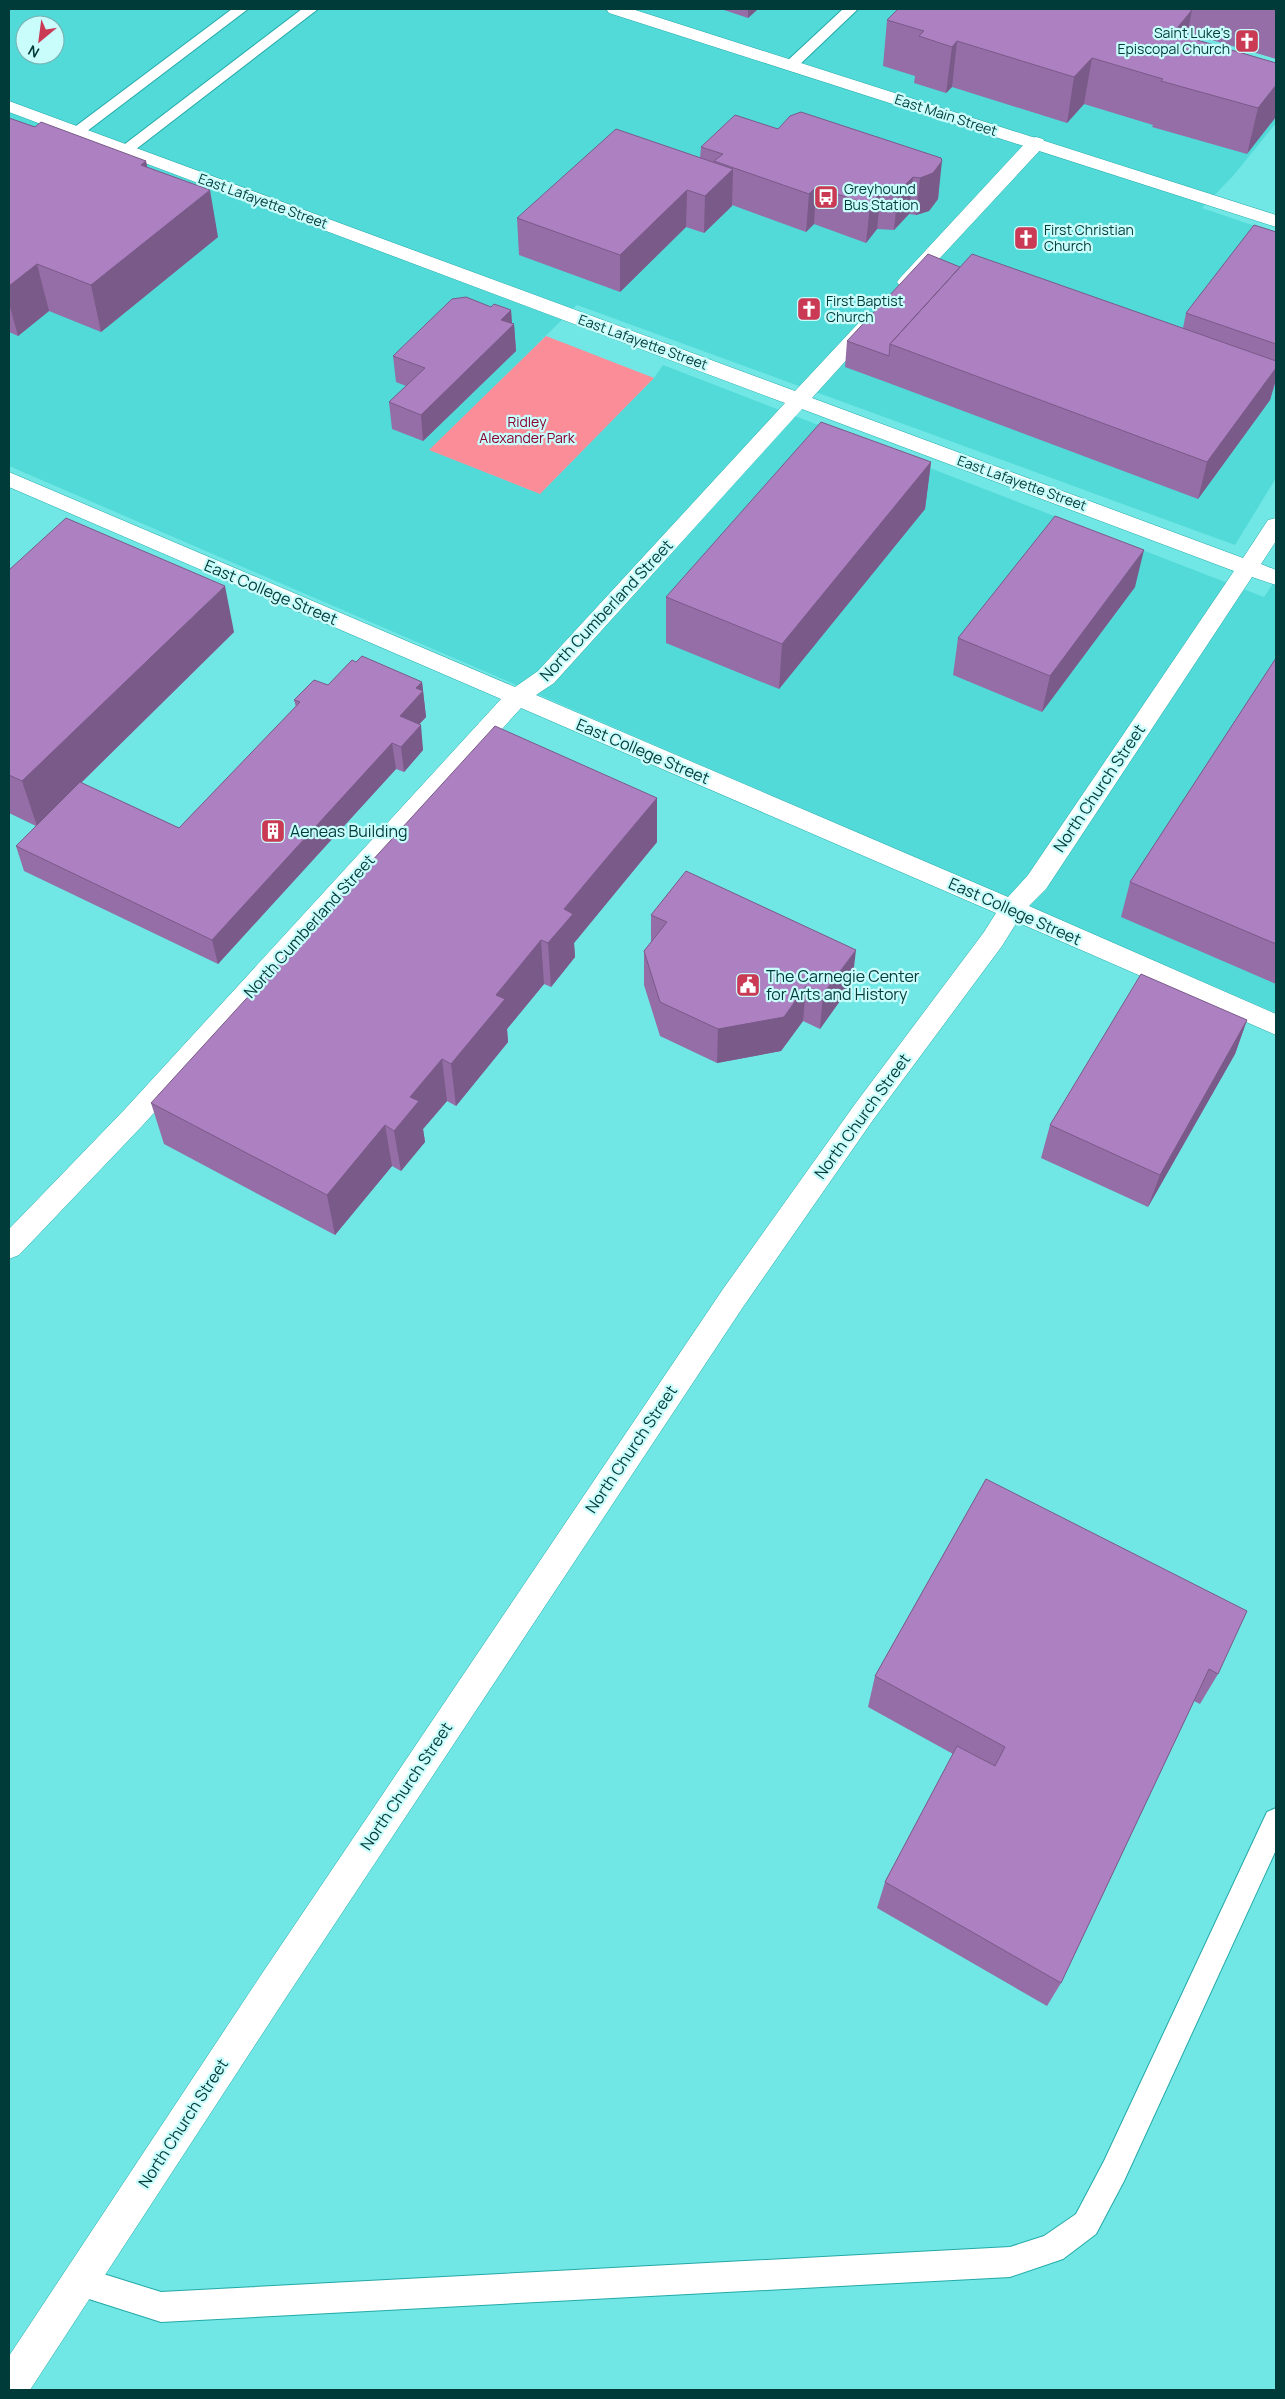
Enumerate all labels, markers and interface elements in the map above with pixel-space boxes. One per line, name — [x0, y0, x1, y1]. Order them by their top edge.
north arrow — [15, 15, 65, 65]
place label: Saint Luke's Episcopal Church — [1118, 23, 1230, 58]
church icon: Saint Luke's Episcopal Church — [1234, 28, 1260, 54]
text: N — [24, 41, 42, 63]
street label: East Main Street — [893, 89, 1000, 140]
street label: East Lafayette Street — [196, 168, 331, 233]
place label: Greyhound Bus Station — [844, 179, 919, 214]
bus stop icon: Greyhound Bus Station — [813, 184, 839, 210]
place label: First Christian Church — [1044, 220, 1134, 255]
church icon: First Christian Church — [1013, 225, 1039, 251]
place label: First Baptist Church — [826, 291, 904, 326]
church icon: First Baptist Church — [796, 296, 822, 322]
street label: East Lafayette Street — [576, 309, 711, 374]
park label: Ridley Alexander Park — [479, 412, 576, 447]
street label: East Lafayette Street — [955, 450, 1090, 515]
street label: North Cumberland Street — [534, 534, 678, 686]
street label: East College Street — [201, 554, 341, 630]
street label: East College Street — [573, 713, 713, 789]
street label: North Church Street — [1048, 720, 1150, 856]
building icon: Aeneas Building — [260, 818, 286, 844]
place label: Aeneas Building — [290, 820, 407, 842]
street label: North Cumberland Street — [239, 849, 379, 1003]
street label: East College Street — [945, 872, 1085, 950]
place label: The Carnegie Center for Arts and History — [766, 965, 920, 1005]
public building icon: The Carnegie Center for Arts and History — [735, 972, 761, 998]
street label: North Church Street — [809, 1049, 915, 1183]
street label: North Church Street — [580, 1381, 682, 1517]
street label: North Church Street — [355, 1718, 457, 1854]
street label: North Church Street — [133, 2054, 233, 2192]

